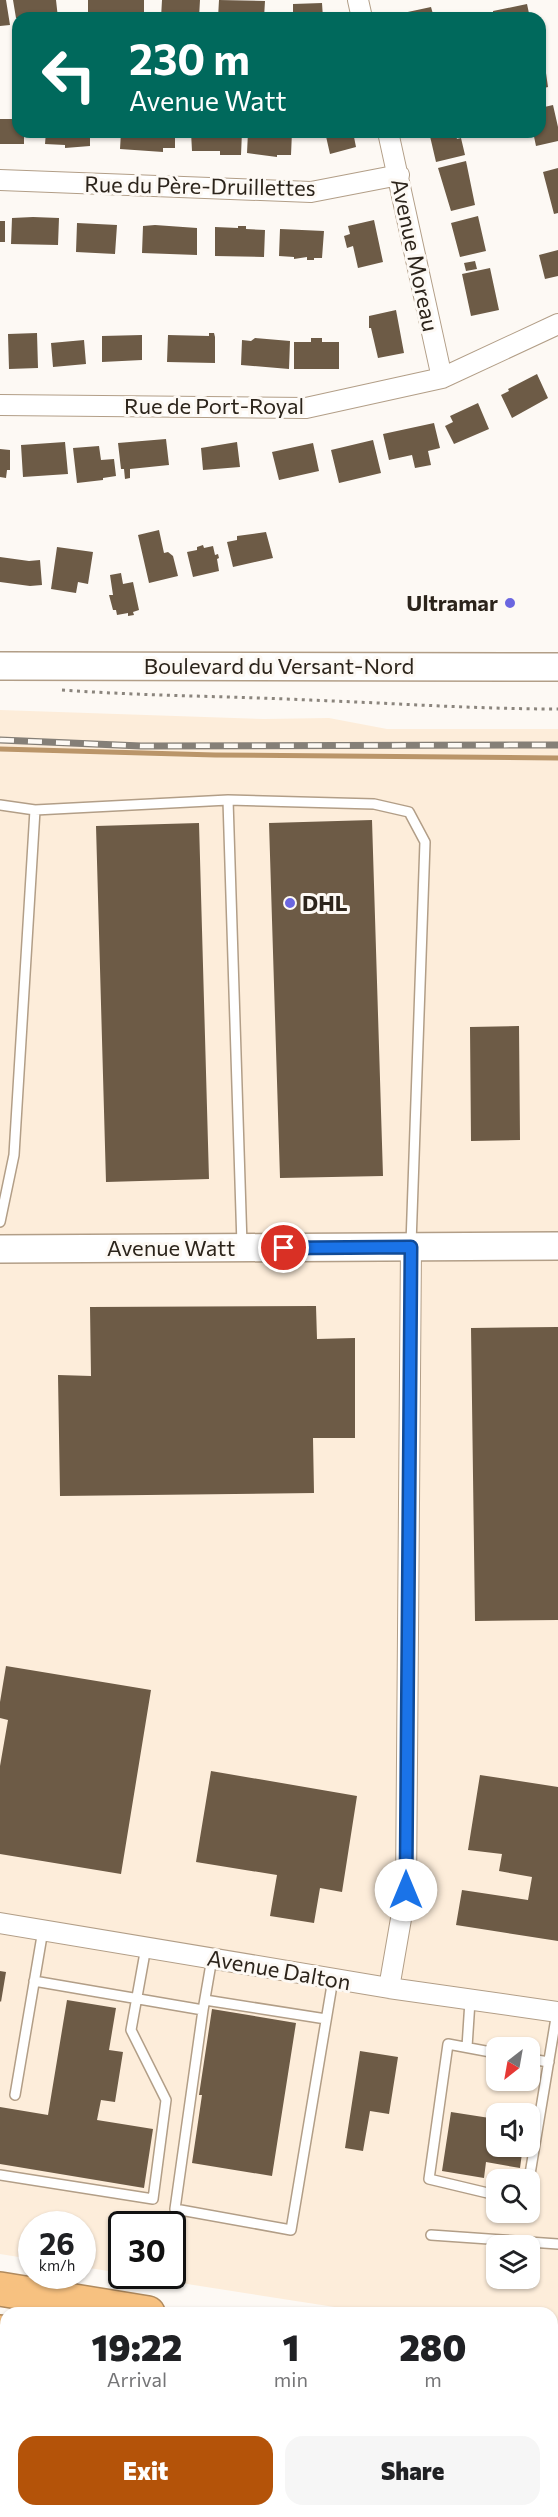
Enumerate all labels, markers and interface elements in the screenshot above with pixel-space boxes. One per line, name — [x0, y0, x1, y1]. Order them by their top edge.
text: 230 m — [129, 32, 250, 84]
icon: left — [30, 36, 108, 114]
text: Avenue Watt — [129, 84, 287, 117]
street label: Rue du Père-Druillettes — [84, 170, 316, 201]
street label: Avenue Moreau — [386, 176, 445, 334]
street label: Rue de Port-Royal — [124, 392, 304, 419]
place label: Ultramar — [406, 589, 498, 616]
marker: Ultramar — [503, 596, 517, 610]
street label: Boulevard du Versant-Nord — [144, 652, 414, 679]
place label: DHL — [302, 889, 348, 916]
marker: DHL — [283, 896, 297, 910]
pin — [258, 1222, 309, 1273]
icon: arrive — [267, 1231, 300, 1264]
street label: Avenue Watt — [107, 1234, 235, 1261]
position arrow — [374, 1858, 438, 1922]
street label: Avenue Dalton — [205, 1944, 353, 1995]
north arrow — [486, 2037, 540, 2091]
map controls — [486, 2037, 540, 2289]
button: sound — [486, 2103, 540, 2157]
button: search — [486, 2169, 540, 2223]
speed limit sign: 30 — [108, 2211, 186, 2289]
text: 26 — [39, 2224, 75, 2261]
button: layers — [486, 2235, 540, 2289]
text: km/h — [39, 2256, 75, 2274]
text: 19:22 — [91, 2324, 182, 2368]
text: 1 — [282, 2324, 299, 2368]
text: 280 — [399, 2324, 467, 2368]
text: Arrival — [107, 2367, 167, 2391]
text: min — [274, 2367, 308, 2391]
text: m — [424, 2367, 442, 2391]
button: Exit — [18, 2436, 273, 2505]
button: Share — [285, 2436, 540, 2505]

